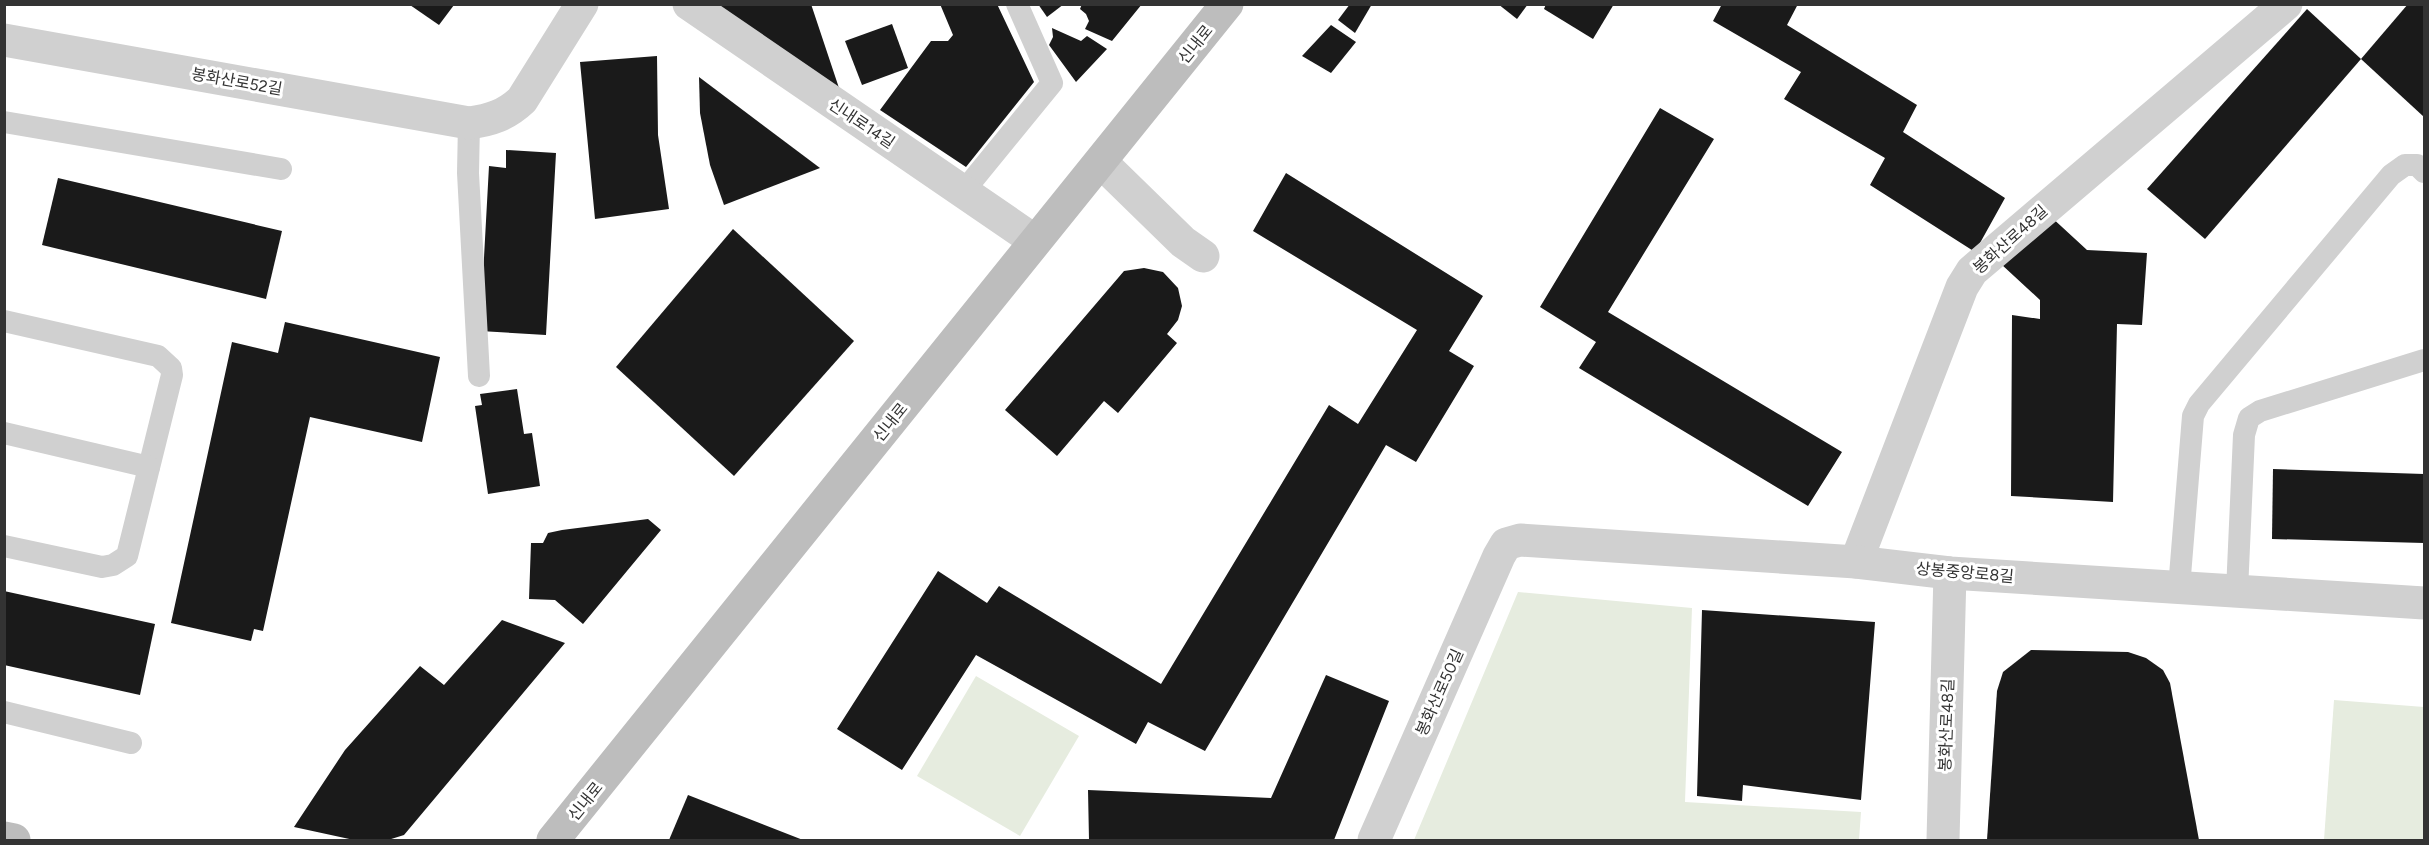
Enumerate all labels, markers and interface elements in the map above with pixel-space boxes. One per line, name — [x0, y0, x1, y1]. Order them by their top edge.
street label: 신내로 — [1174, 21, 1217, 67]
street label: 봉화산로52길 — [190, 64, 284, 99]
street label: 신내로14길 — [825, 94, 898, 152]
street label: 봉화산로48길 — [1969, 201, 2051, 278]
street label: 신내로 — [869, 399, 912, 445]
street label: 상봉중앙로8길 — [1915, 559, 2015, 586]
street label: 봉화산로50길 — [1412, 646, 1467, 739]
street label: 봉화산로48길 — [1935, 678, 1958, 772]
street label: 신내로 — [564, 778, 607, 824]

